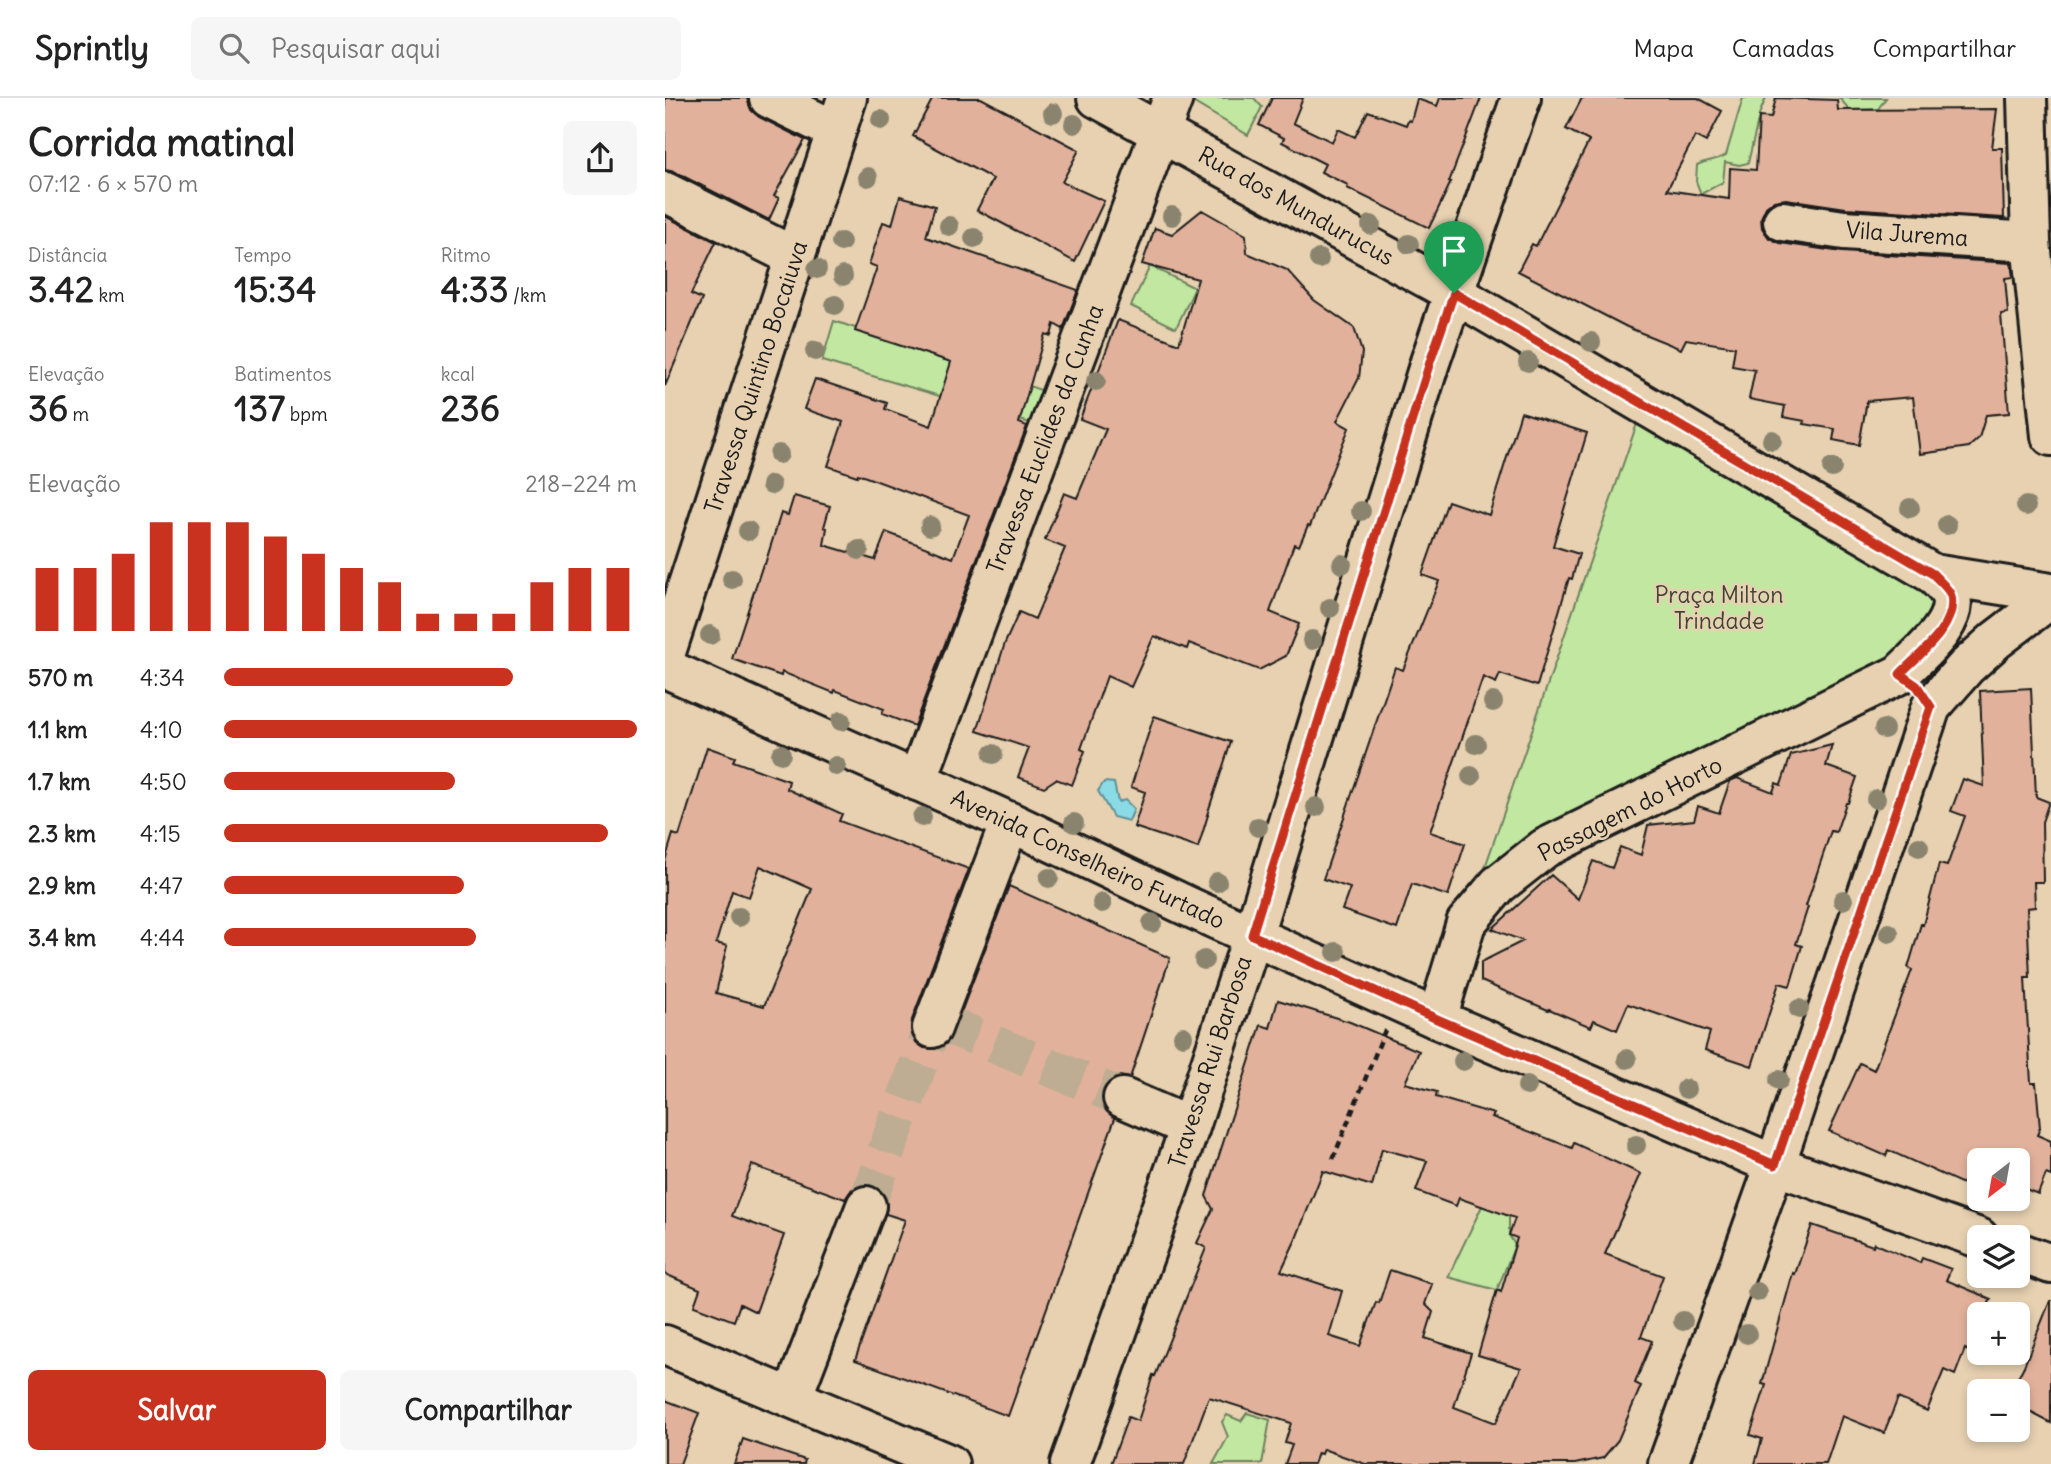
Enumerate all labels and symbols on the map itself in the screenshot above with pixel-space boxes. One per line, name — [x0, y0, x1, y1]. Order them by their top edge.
street label: Rua dos Mundurucus — [1193, 140, 1399, 271]
street label: Vila Jurema — [1845, 215, 1969, 252]
pin — [1424, 221, 1484, 293]
street label: Travessa Quintino Bocaiuva — [698, 237, 813, 517]
street label: Travessa Euclides da Cunha — [980, 300, 1109, 578]
park label: Praça Milton Trindade — [1655, 580, 1783, 635]
street label: Passagem do Horto — [1533, 750, 1727, 867]
street label: Avenida Conselheiro Furtado — [947, 782, 1230, 935]
street label: Travessa Rui Barbosa — [1162, 952, 1257, 1171]
north arrow — [1967, 1148, 2030, 1211]

